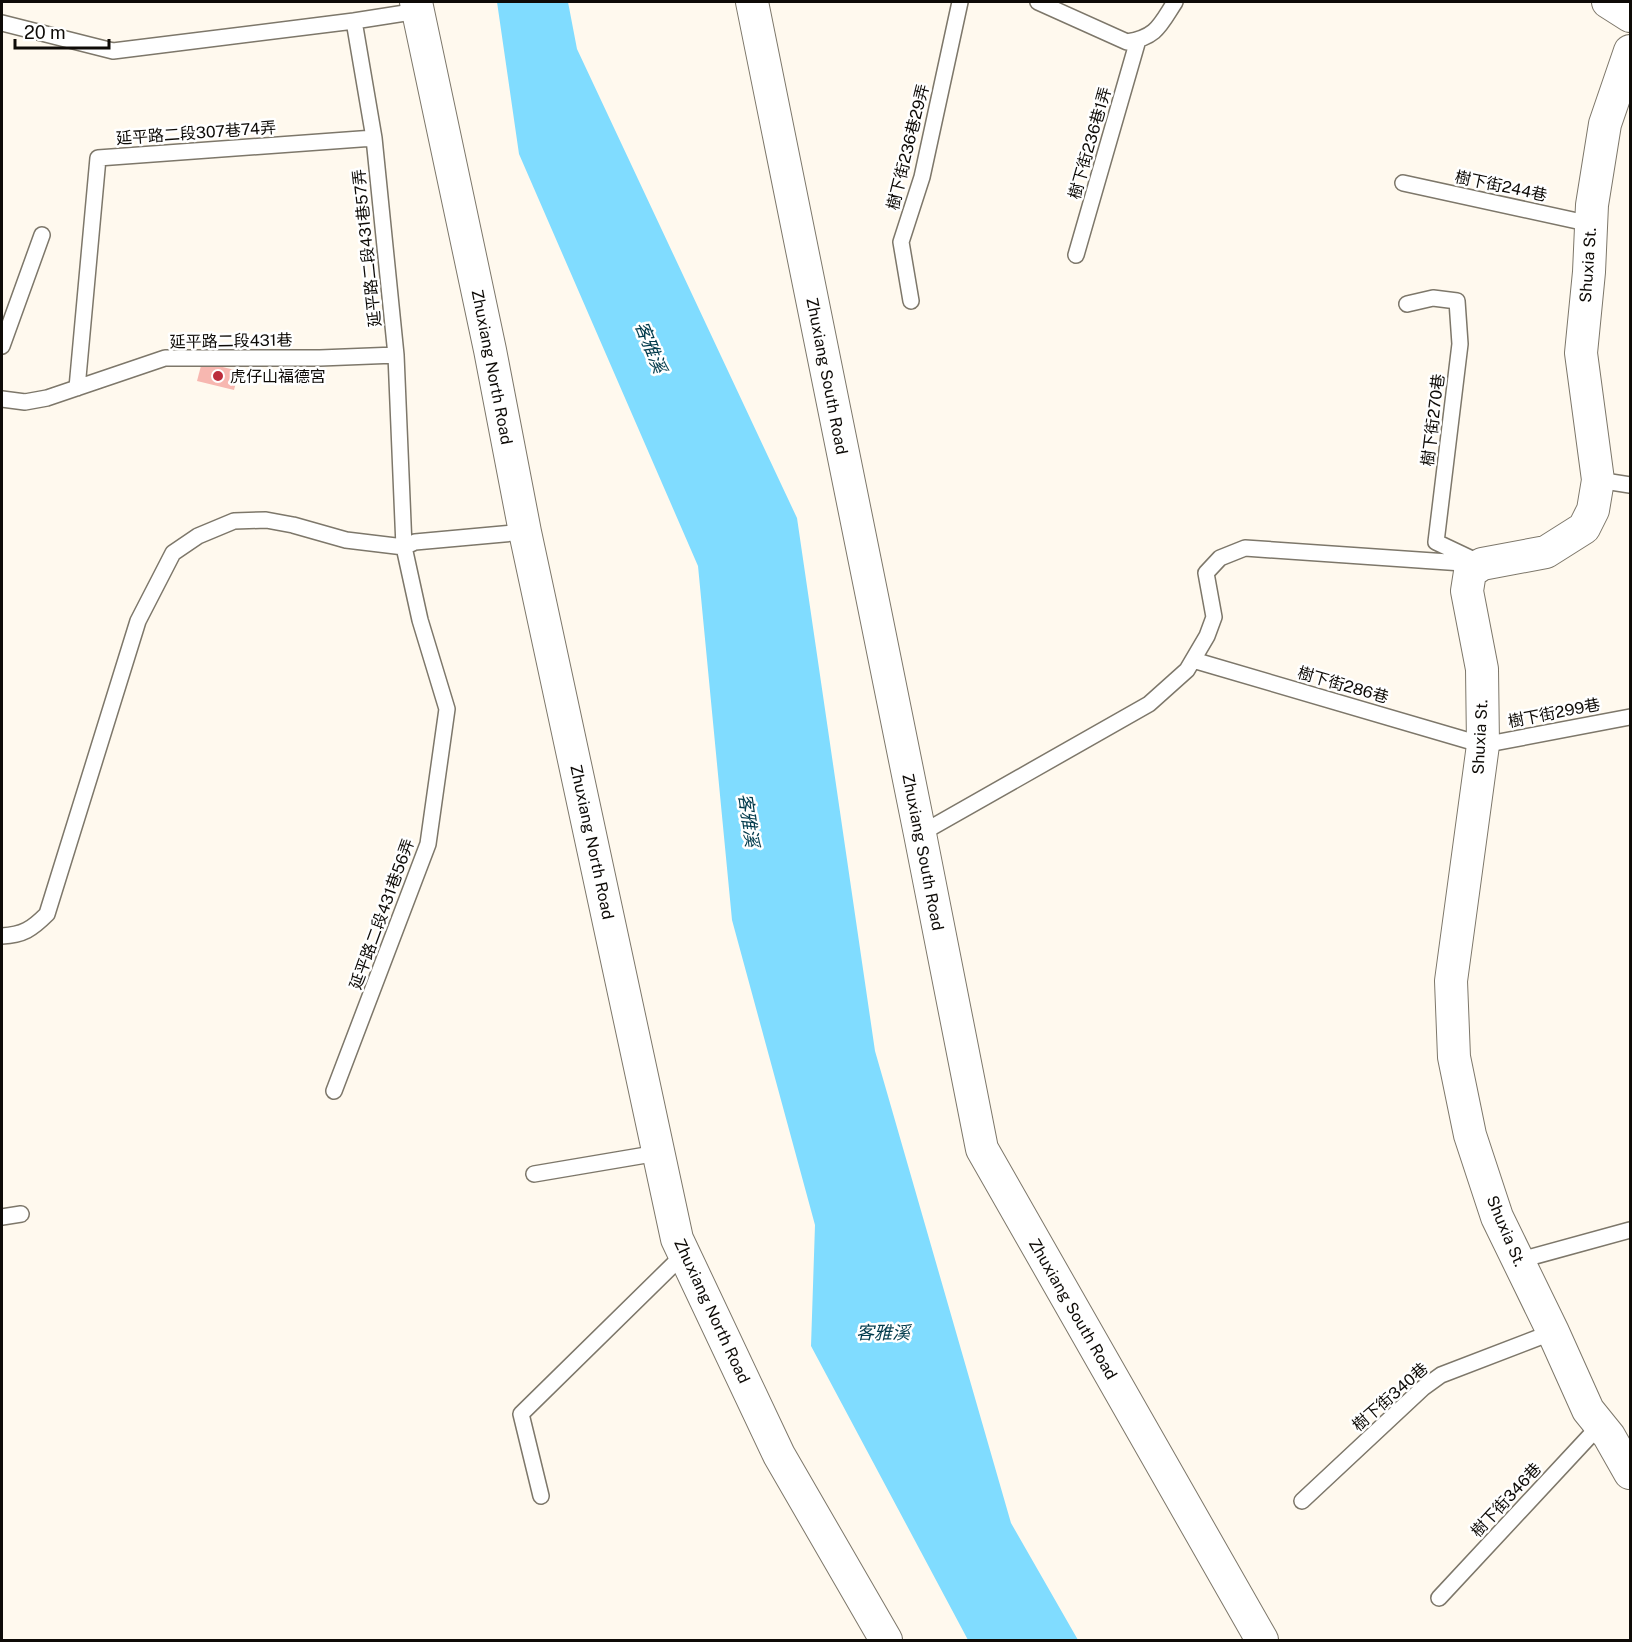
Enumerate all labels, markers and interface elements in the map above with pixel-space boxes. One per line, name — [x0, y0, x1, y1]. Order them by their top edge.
scale bar — [15, 12, 110, 50]
text: 20 m — [24, 22, 66, 43]
street label: 樹下街236巷29弄 — [883, 82, 933, 212]
street label: 樹下街236巷1弄 — [1065, 85, 1115, 201]
street label: 延平路二段307巷74弄 — [115, 118, 277, 148]
street label: 樹下街244巷 — [1453, 167, 1549, 205]
street label: 延平路二段431巷57弄 — [349, 168, 385, 328]
street label: Shuxia St. — [1576, 227, 1600, 303]
street label: Zhuxiang North Road — [468, 288, 516, 446]
street label: Zhuxiang South Road — [802, 296, 852, 456]
water label: 客雅溪 — [631, 318, 672, 379]
street label: 延平路二段431巷 — [170, 330, 292, 352]
place label: 虎仔山福德宮 — [230, 367, 326, 386]
marker: 虎仔山福德宮 — [211, 369, 225, 383]
street label: 樹下街270巷 — [1418, 373, 1448, 467]
street label: 樹下街286巷 — [1295, 663, 1391, 707]
street label: 樹下街299巷 — [1506, 695, 1602, 731]
street label: Shuxia St. — [1469, 699, 1491, 775]
street label: Zhuxiang North Road — [566, 763, 618, 921]
street label: Zhuxiang South Road — [898, 772, 948, 932]
water label: 客雅溪 — [735, 792, 764, 851]
street label: 延平路二段431巷56弄 — [346, 836, 418, 992]
street label: Shuxia St. — [1483, 1193, 1529, 1269]
street label: Zhuxiang South Road — [1025, 1235, 1121, 1383]
street label: Zhuxiang North Road — [670, 1236, 754, 1386]
water label: 客雅溪 — [856, 1322, 913, 1343]
street label: 樹下街340巷 — [1348, 1359, 1432, 1435]
street label: 樹下街346巷 — [1467, 1459, 1545, 1541]

